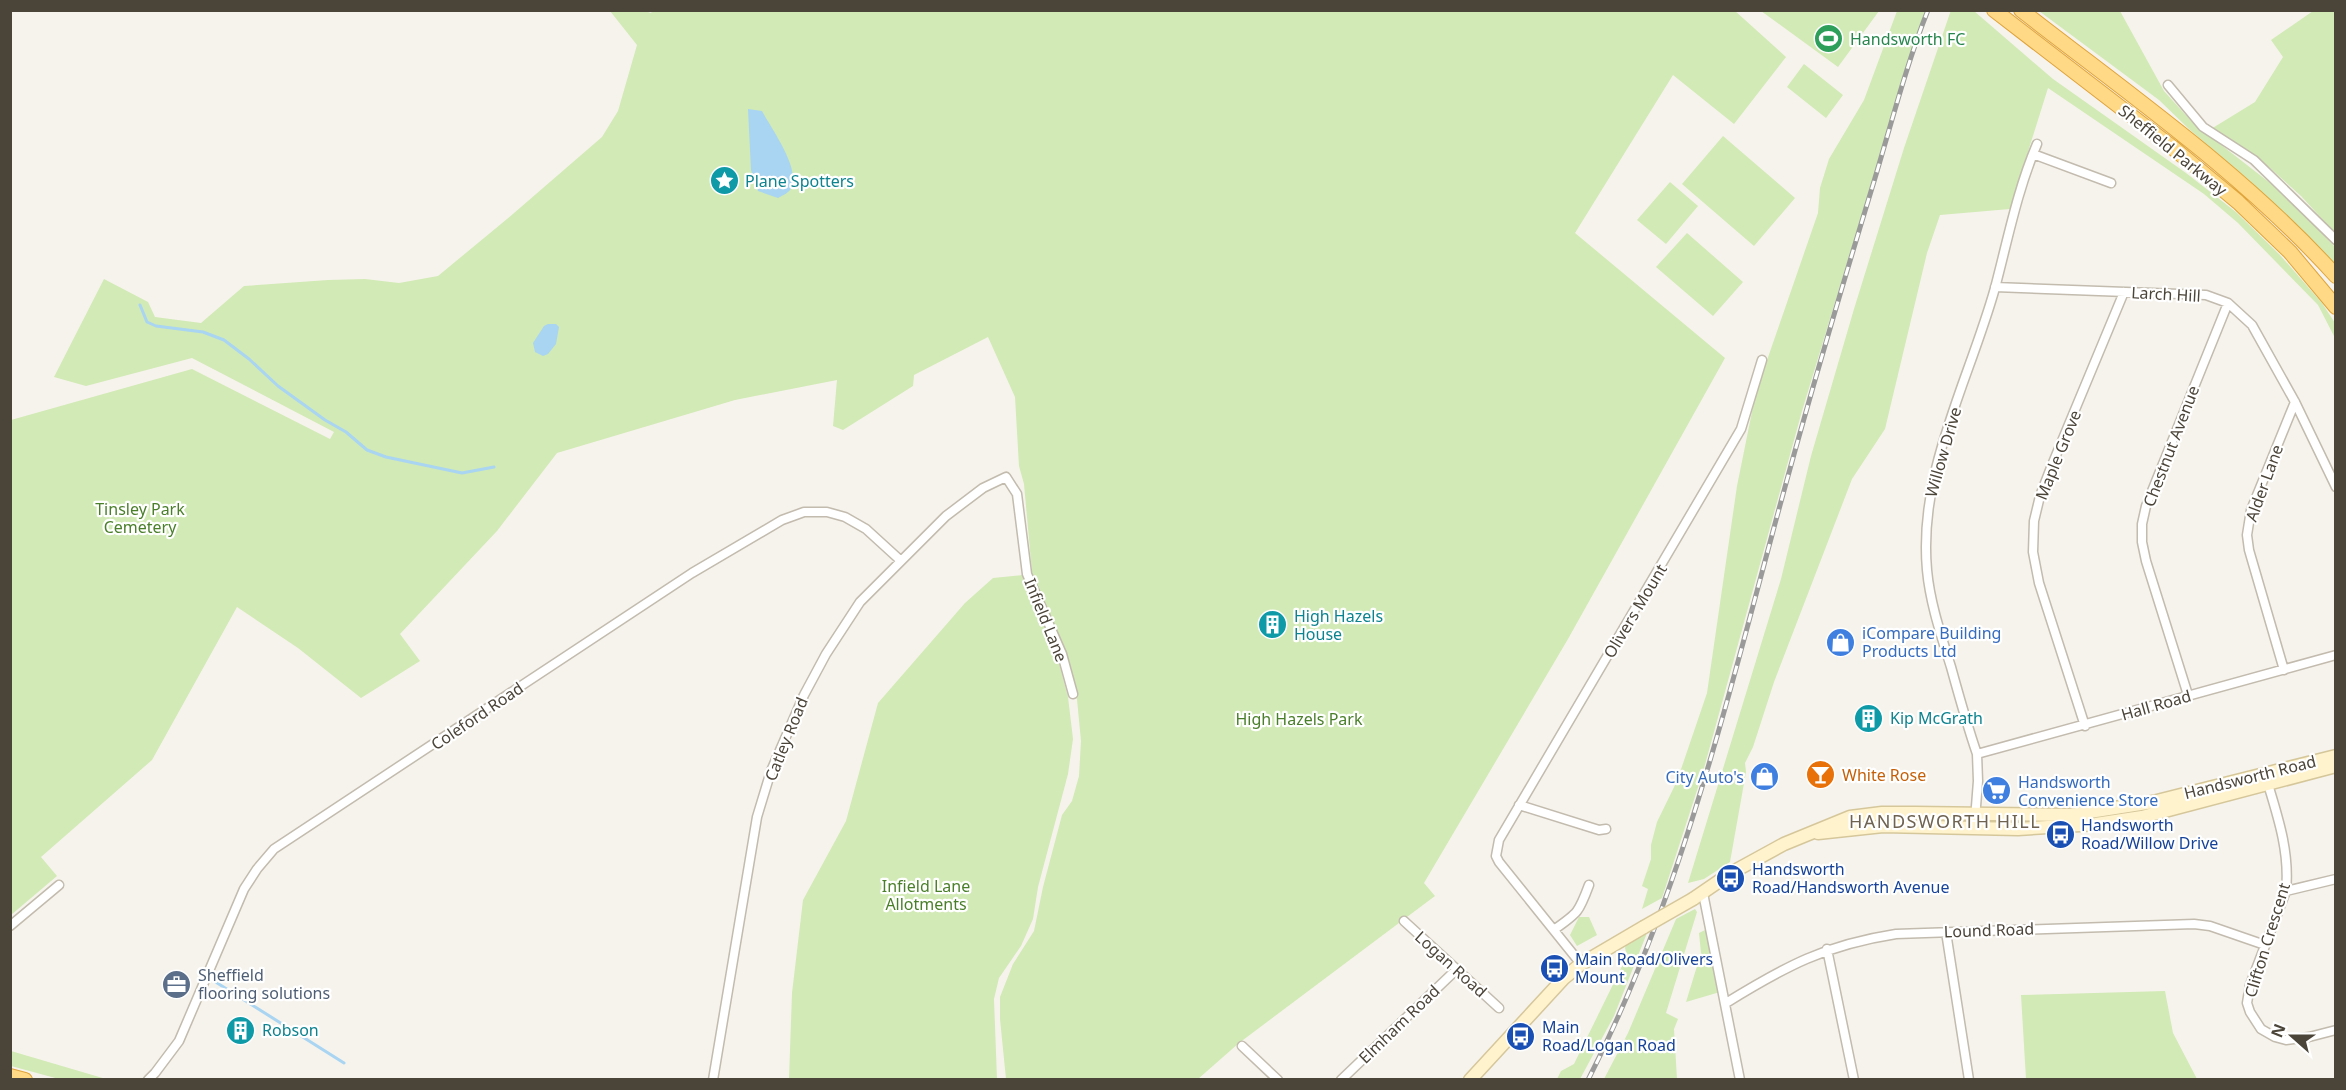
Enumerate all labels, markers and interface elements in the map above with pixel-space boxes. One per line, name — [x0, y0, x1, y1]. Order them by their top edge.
sports icon: Handsworth FC — [1813, 23, 1845, 55]
place label: Handsworth FC — [1850, 28, 1965, 50]
street label: Sheffield Parkway — [2114, 99, 2232, 201]
place icon: Plane Spotters — [708, 165, 740, 197]
place label: Plane Spotters — [745, 170, 854, 192]
street label: Larch Hill — [2131, 281, 2201, 307]
street label: Chestnut Avenue — [2138, 382, 2204, 510]
street label: Willow Drive — [1920, 404, 1966, 500]
street label: Maple Grove — [2030, 407, 2086, 503]
street label: Alder Lane — [2240, 442, 2288, 524]
park label: Tinsley Park Cemetery — [95, 498, 185, 538]
street label: Olivers Mount — [1598, 560, 1672, 662]
street label: Infield Lane — [1019, 575, 1073, 665]
place label: High Hazels House — [1294, 605, 1383, 645]
building icon: High Hazels House — [1257, 609, 1289, 641]
place label: iCompare Building Products Ltd — [1862, 622, 2001, 662]
shop icon: iCompare Building Products Ltd — [1825, 626, 1857, 658]
street label: Coleford Road — [427, 677, 527, 755]
street label: Hall Road — [2119, 685, 2193, 725]
street label: Catley Road — [759, 694, 813, 784]
building icon: Kip McGrath — [1853, 702, 1885, 734]
place label: Kip McGrath — [1890, 707, 1983, 729]
park label: High Hazels Park — [1235, 708, 1363, 730]
street label: Handsworth Road — [2182, 750, 2318, 804]
bar icon: White Rose — [1805, 759, 1837, 791]
shop icon: City Auto's — [1749, 761, 1781, 793]
place label: White Rose — [1842, 764, 1926, 786]
place label: City Auto's — [1665, 766, 1744, 788]
place label: Handsworth Convenience Store — [2018, 771, 2158, 811]
supermarket icon: Handsworth Convenience Store — [1981, 775, 2013, 807]
district label: HANDSWORTH HILL — [1849, 809, 2041, 833]
place label: Handsworth Road/Willow Drive — [2081, 814, 2218, 854]
bus stop icon: Handsworth Road/Willow Drive — [2044, 818, 2076, 850]
place label: Handsworth Road/Handsworth Avenue — [1752, 858, 1950, 898]
bus stop icon: Handsworth Road/Handsworth Avenue — [1715, 862, 1747, 894]
park label: Infield Lane Allotments — [882, 875, 970, 915]
street label: Clifton Crescent — [2239, 880, 2295, 1000]
street label: Lound Road — [1943, 917, 2035, 943]
street label: Logan Road — [1410, 926, 1492, 1002]
place label: Main Road/Olivers Mount — [1575, 948, 1713, 988]
bus stop icon: Main Road/Olivers Mount — [1538, 952, 1570, 984]
place label: Sheffield flooring solutions — [198, 964, 330, 1004]
office icon: Sheffield flooring solutions — [161, 968, 193, 1000]
street label: Elmham Road — [1354, 980, 1444, 1068]
north arrow — [2262, 1006, 2322, 1066]
building icon: Robson — [225, 1014, 257, 1046]
place label: Main Road/Logan Road — [1542, 1016, 1676, 1056]
place label: Robson — [262, 1019, 319, 1041]
bus stop icon: Main Road/Logan Road — [1505, 1020, 1537, 1052]
text: N — [2265, 1021, 2291, 1041]

